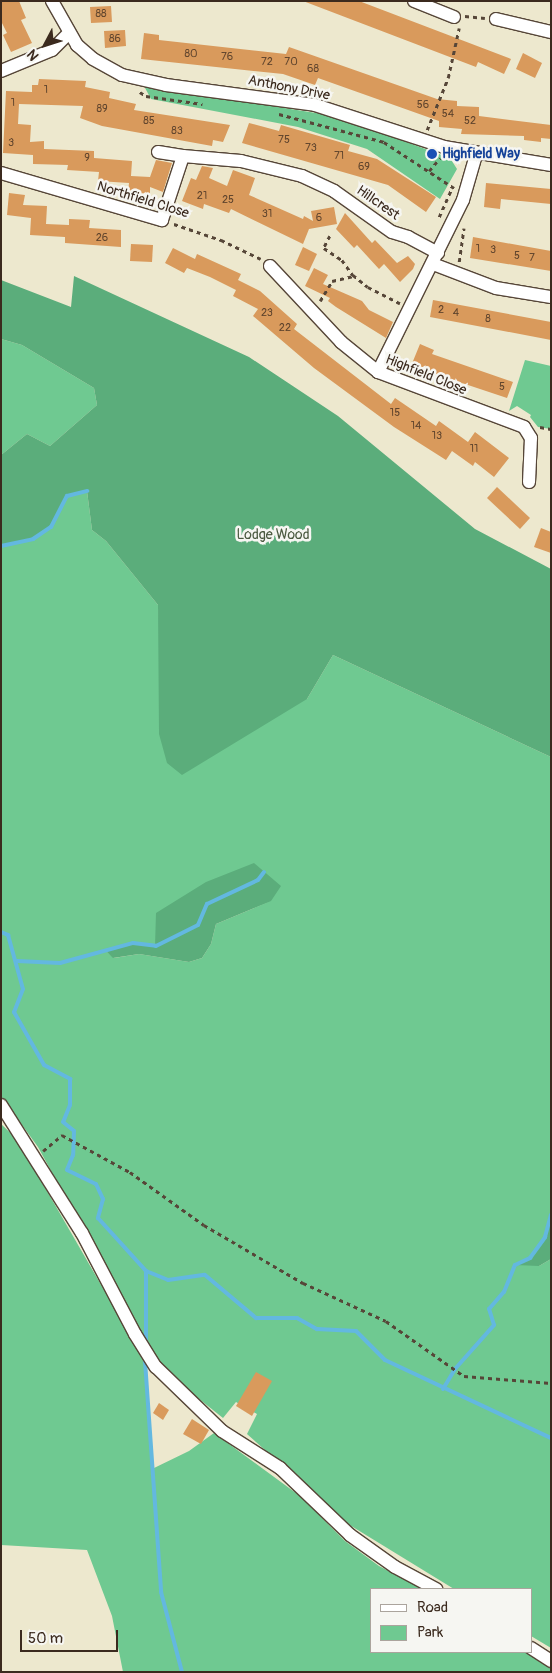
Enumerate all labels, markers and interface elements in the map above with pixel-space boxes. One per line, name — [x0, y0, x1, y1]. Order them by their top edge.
house number: 88 — [95, 7, 107, 21]
north arrow — [20, 20, 70, 70]
house number: 86 — [109, 32, 121, 46]
text: N — [24, 46, 43, 64]
house number: 80 — [184, 47, 198, 61]
house number: 76 — [221, 50, 233, 64]
house number: 72 — [261, 55, 273, 69]
house number: 70 — [284, 55, 298, 69]
house number: 68 — [307, 62, 319, 76]
street label: Anthony Drive — [247, 72, 331, 104]
house number: 1 — [44, 83, 48, 97]
house number: 1 — [11, 96, 15, 110]
house number: 56 — [417, 98, 429, 112]
house number: 89 — [96, 102, 108, 116]
house number: 54 — [442, 107, 454, 121]
house number: 85 — [143, 114, 155, 128]
house number: 52 — [464, 114, 476, 128]
house number: 83 — [171, 124, 183, 138]
house number: 75 — [278, 133, 290, 147]
house number: 3 — [8, 136, 14, 150]
house number: 73 — [305, 141, 317, 155]
place label: Highfield Way — [442, 146, 520, 162]
marker: Highfield Way — [426, 148, 438, 160]
house number: 71 — [334, 149, 344, 163]
house number: 9 — [84, 151, 90, 165]
house number: 69 — [358, 160, 370, 174]
street label: Northfield Close — [95, 178, 191, 222]
street label: Hillcrest — [353, 182, 403, 224]
house number: 21 — [197, 189, 207, 203]
house number: 25 — [222, 193, 234, 207]
house number: 31 — [262, 207, 272, 221]
house number: 6 — [316, 211, 322, 225]
house number: 26 — [96, 231, 108, 245]
house number: 1 — [476, 242, 480, 256]
house number: 3 — [490, 243, 496, 257]
house number: 5 — [514, 249, 520, 263]
house number: 7 — [529, 251, 535, 265]
house number: 2 — [438, 303, 444, 317]
house number: 23 — [261, 306, 273, 320]
house number: 4 — [453, 306, 459, 320]
house number: 8 — [485, 312, 491, 326]
house number: 22 — [279, 321, 291, 335]
street label: Highfield Close — [383, 351, 469, 399]
house number: 5 — [499, 380, 505, 394]
house number: 15 — [390, 406, 400, 420]
house number: 14 — [411, 419, 421, 433]
house number: 13 — [432, 429, 442, 443]
house number: 11 — [470, 442, 478, 456]
park label: Lodge Wood — [236, 527, 310, 543]
legend — [370, 1588, 532, 1653]
text: Road — [417, 1598, 448, 1617]
scale bar — [22, 1620, 120, 1652]
text: Park — [417, 1623, 443, 1642]
text: 50 m — [28, 1629, 63, 1648]

